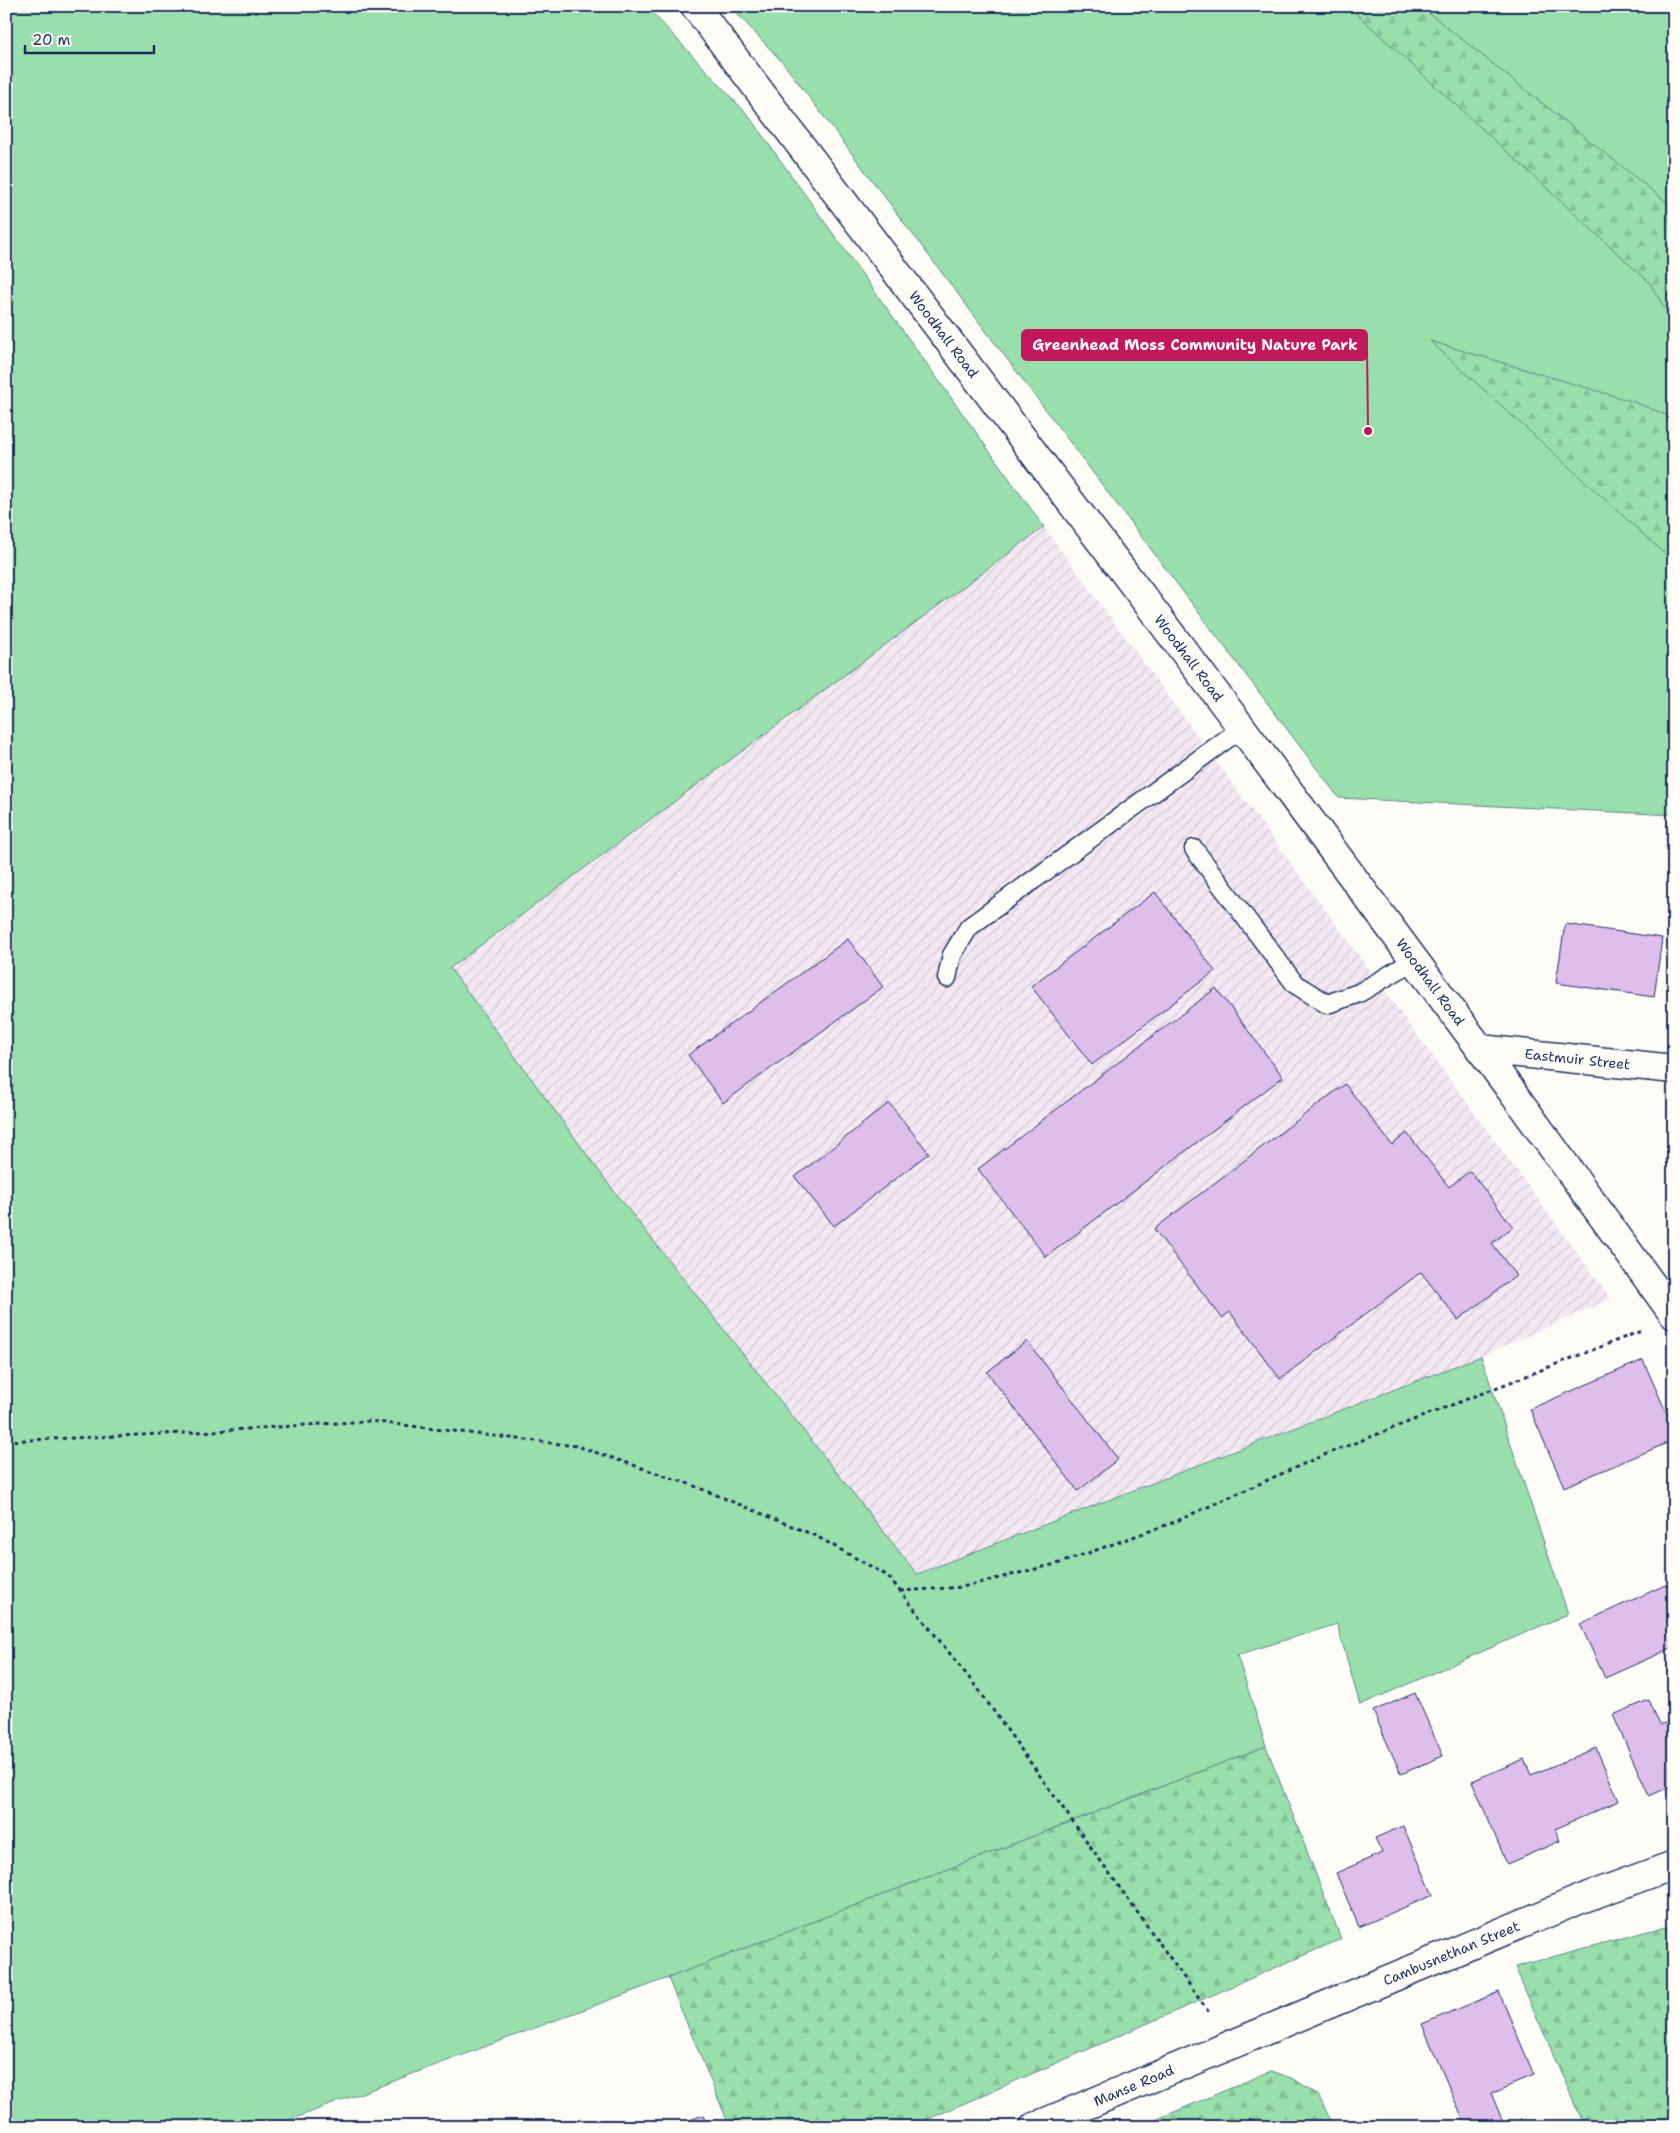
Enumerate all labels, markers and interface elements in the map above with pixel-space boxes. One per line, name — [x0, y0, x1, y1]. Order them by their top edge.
scale bar — [25, 22, 154, 54]
text: 20 m — [32, 30, 71, 50]
street label: Woodhall Road — [905, 287, 983, 382]
callout: Greenhead Moss Community Nature Park — [1022, 330, 1367, 360]
text: Greenhead Moss Community Nature Park — [1032, 335, 1358, 355]
street label: Woodhall Road — [1150, 611, 1228, 705]
street label: Woodhall Road — [1392, 935, 1469, 1029]
street label: Eastmuir Street — [1524, 1045, 1631, 1073]
street label: Cambusnethan Street — [1380, 1917, 1522, 1990]
street label: Manse Road — [1091, 2061, 1177, 2110]

